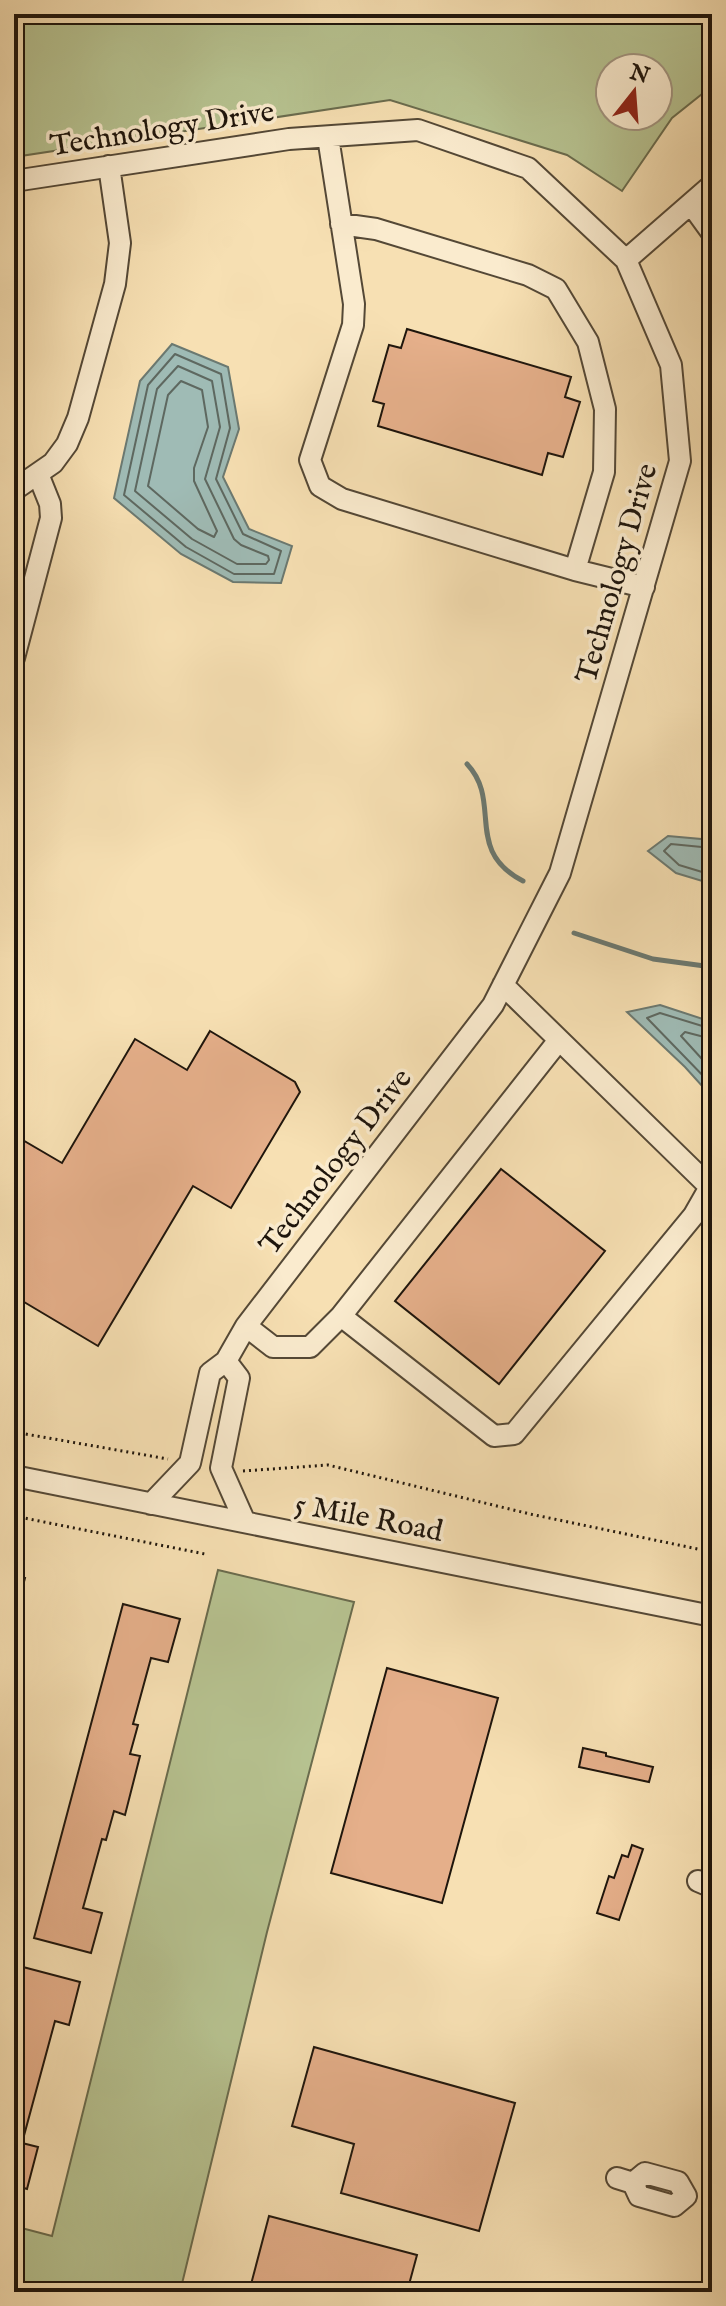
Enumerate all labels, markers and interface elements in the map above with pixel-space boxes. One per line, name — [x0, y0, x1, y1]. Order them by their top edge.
north arrow — [594, 52, 674, 132]
text: N — [625, 58, 652, 91]
street label: Technology Drive — [47, 93, 277, 166]
street label: Technology Drive — [568, 459, 667, 688]
street label: Technology Drive — [252, 1061, 421, 1263]
street label: 5 Mile Road — [291, 1486, 447, 1552]

